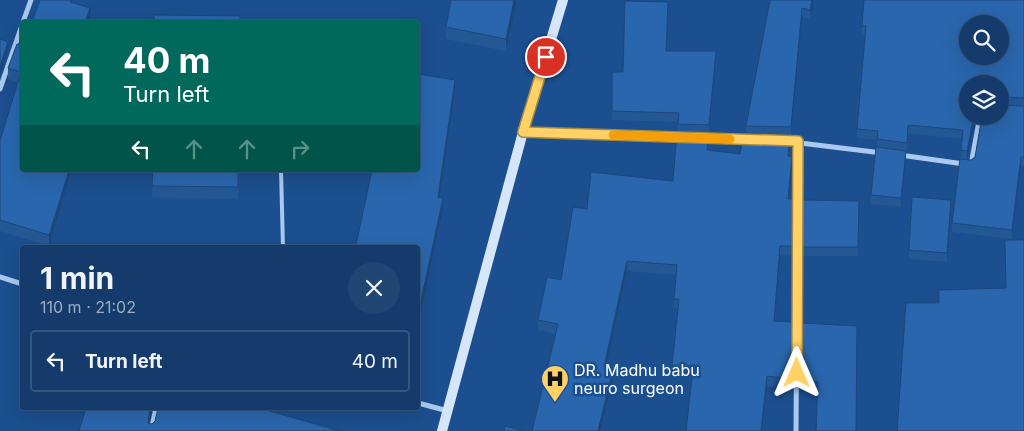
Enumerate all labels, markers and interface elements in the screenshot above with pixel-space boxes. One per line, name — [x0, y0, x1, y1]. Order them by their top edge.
map controls — [959, 15, 1009, 125]
button: search — [959, 15, 1009, 65]
pin — [525, 36, 567, 78]
text: 40 m — [123, 39, 211, 81]
icon: left — [40, 40, 105, 105]
icon: arrive — [532, 43, 560, 71]
button: layers — [959, 75, 1009, 125]
text: Turn left — [123, 81, 209, 107]
icon: left — [127, 135, 155, 163]
icon: ahead — [180, 135, 208, 163]
icon: ahead — [233, 135, 261, 163]
icon: right — [286, 135, 314, 163]
text: 1 min — [40, 260, 114, 296]
button: close — [348, 262, 400, 314]
text: 110 m · 21:02 — [40, 297, 136, 317]
position arrow — [770, 346, 822, 398]
icon: left — [42, 347, 70, 375]
text: Turn left — [85, 350, 163, 373]
text: 40 m — [352, 350, 398, 373]
place label: DR. Madhu babu neuro surgeon — [574, 360, 700, 398]
hospital icon: DR. Madhu babu neuro surgeon — [540, 364, 570, 403]

